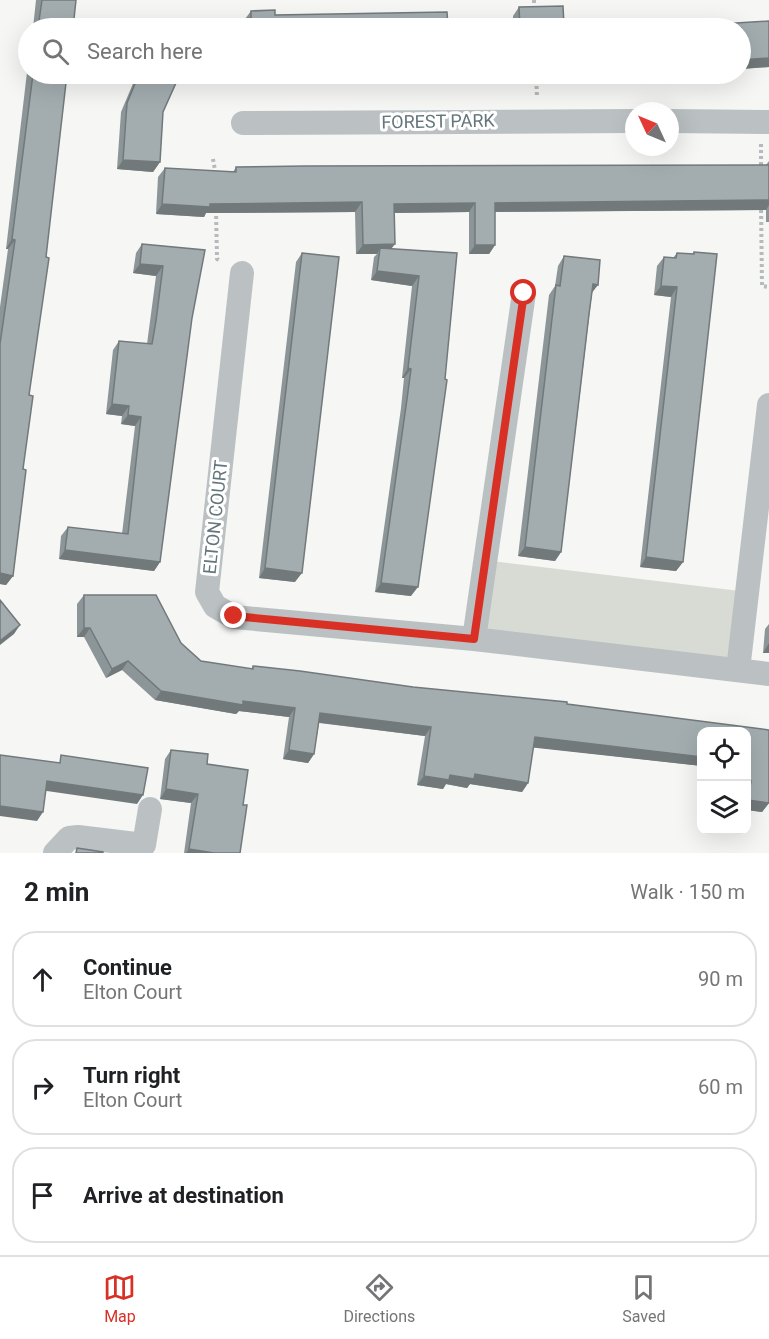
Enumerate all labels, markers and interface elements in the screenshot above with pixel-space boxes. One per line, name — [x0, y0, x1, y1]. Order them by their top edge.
search box — [18, 18, 751, 84]
icon: search — [39, 35, 72, 68]
text: Search here — [87, 39, 203, 64]
north arrow — [625, 102, 679, 156]
street label: FOREST PARK — [381, 109, 496, 132]
route start — [510, 279, 536, 305]
street label: ELTON COURT — [199, 459, 231, 575]
route end — [220, 602, 246, 628]
map controls — [697, 727, 751, 835]
button: locate — [697, 727, 751, 781]
button: layers — [697, 781, 751, 835]
text: 2 min — [24, 877, 89, 907]
text: Walk · 150 m — [630, 880, 745, 904]
text: Continue — [83, 955, 172, 980]
icon: ahead — [26, 963, 59, 996]
text: 90 m — [698, 967, 743, 991]
text: Elton Court — [83, 980, 182, 1004]
text: Turn right — [83, 1063, 180, 1088]
icon: right — [26, 1071, 59, 1104]
text: 60 m — [698, 1075, 743, 1099]
text: Elton Court — [83, 1088, 182, 1112]
icon: arrive — [26, 1179, 59, 1212]
text: Arrive at destination — [83, 1183, 284, 1208]
tab: Map — [103, 1271, 136, 1326]
tab: Directions — [343, 1271, 415, 1326]
tab: Saved — [622, 1271, 666, 1326]

